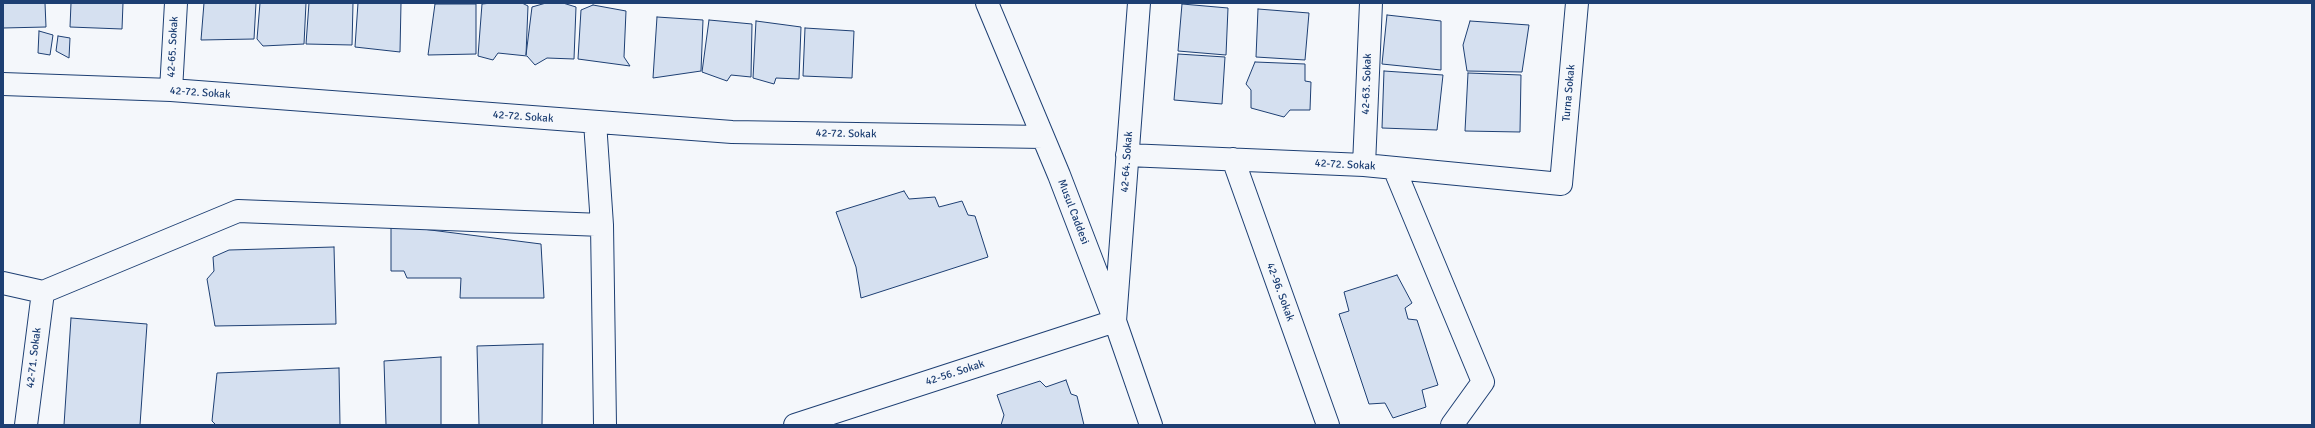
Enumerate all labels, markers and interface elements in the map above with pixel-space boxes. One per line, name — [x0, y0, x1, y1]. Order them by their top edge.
street label: 42-65. Sokak — [165, 16, 181, 78]
street label: 42-63. Sokak — [1359, 53, 1375, 115]
street label: Turna Sokak — [1560, 64, 1578, 122]
street label: 42-72. Sokak — [169, 84, 231, 102]
street label: 42-72. Sokak — [492, 108, 554, 126]
street label: 42-72. Sokak — [815, 127, 877, 141]
street label: 42-64. Sokak — [1118, 131, 1136, 193]
street label: 42-72. Sokak — [1314, 157, 1376, 173]
street label: Musul Caddesi — [1055, 178, 1091, 246]
street label: 42-96. Sokak — [1263, 261, 1297, 323]
street label: 42-71. Sokak — [24, 327, 44, 389]
street label: 42-56. Sokak — [924, 357, 986, 389]

